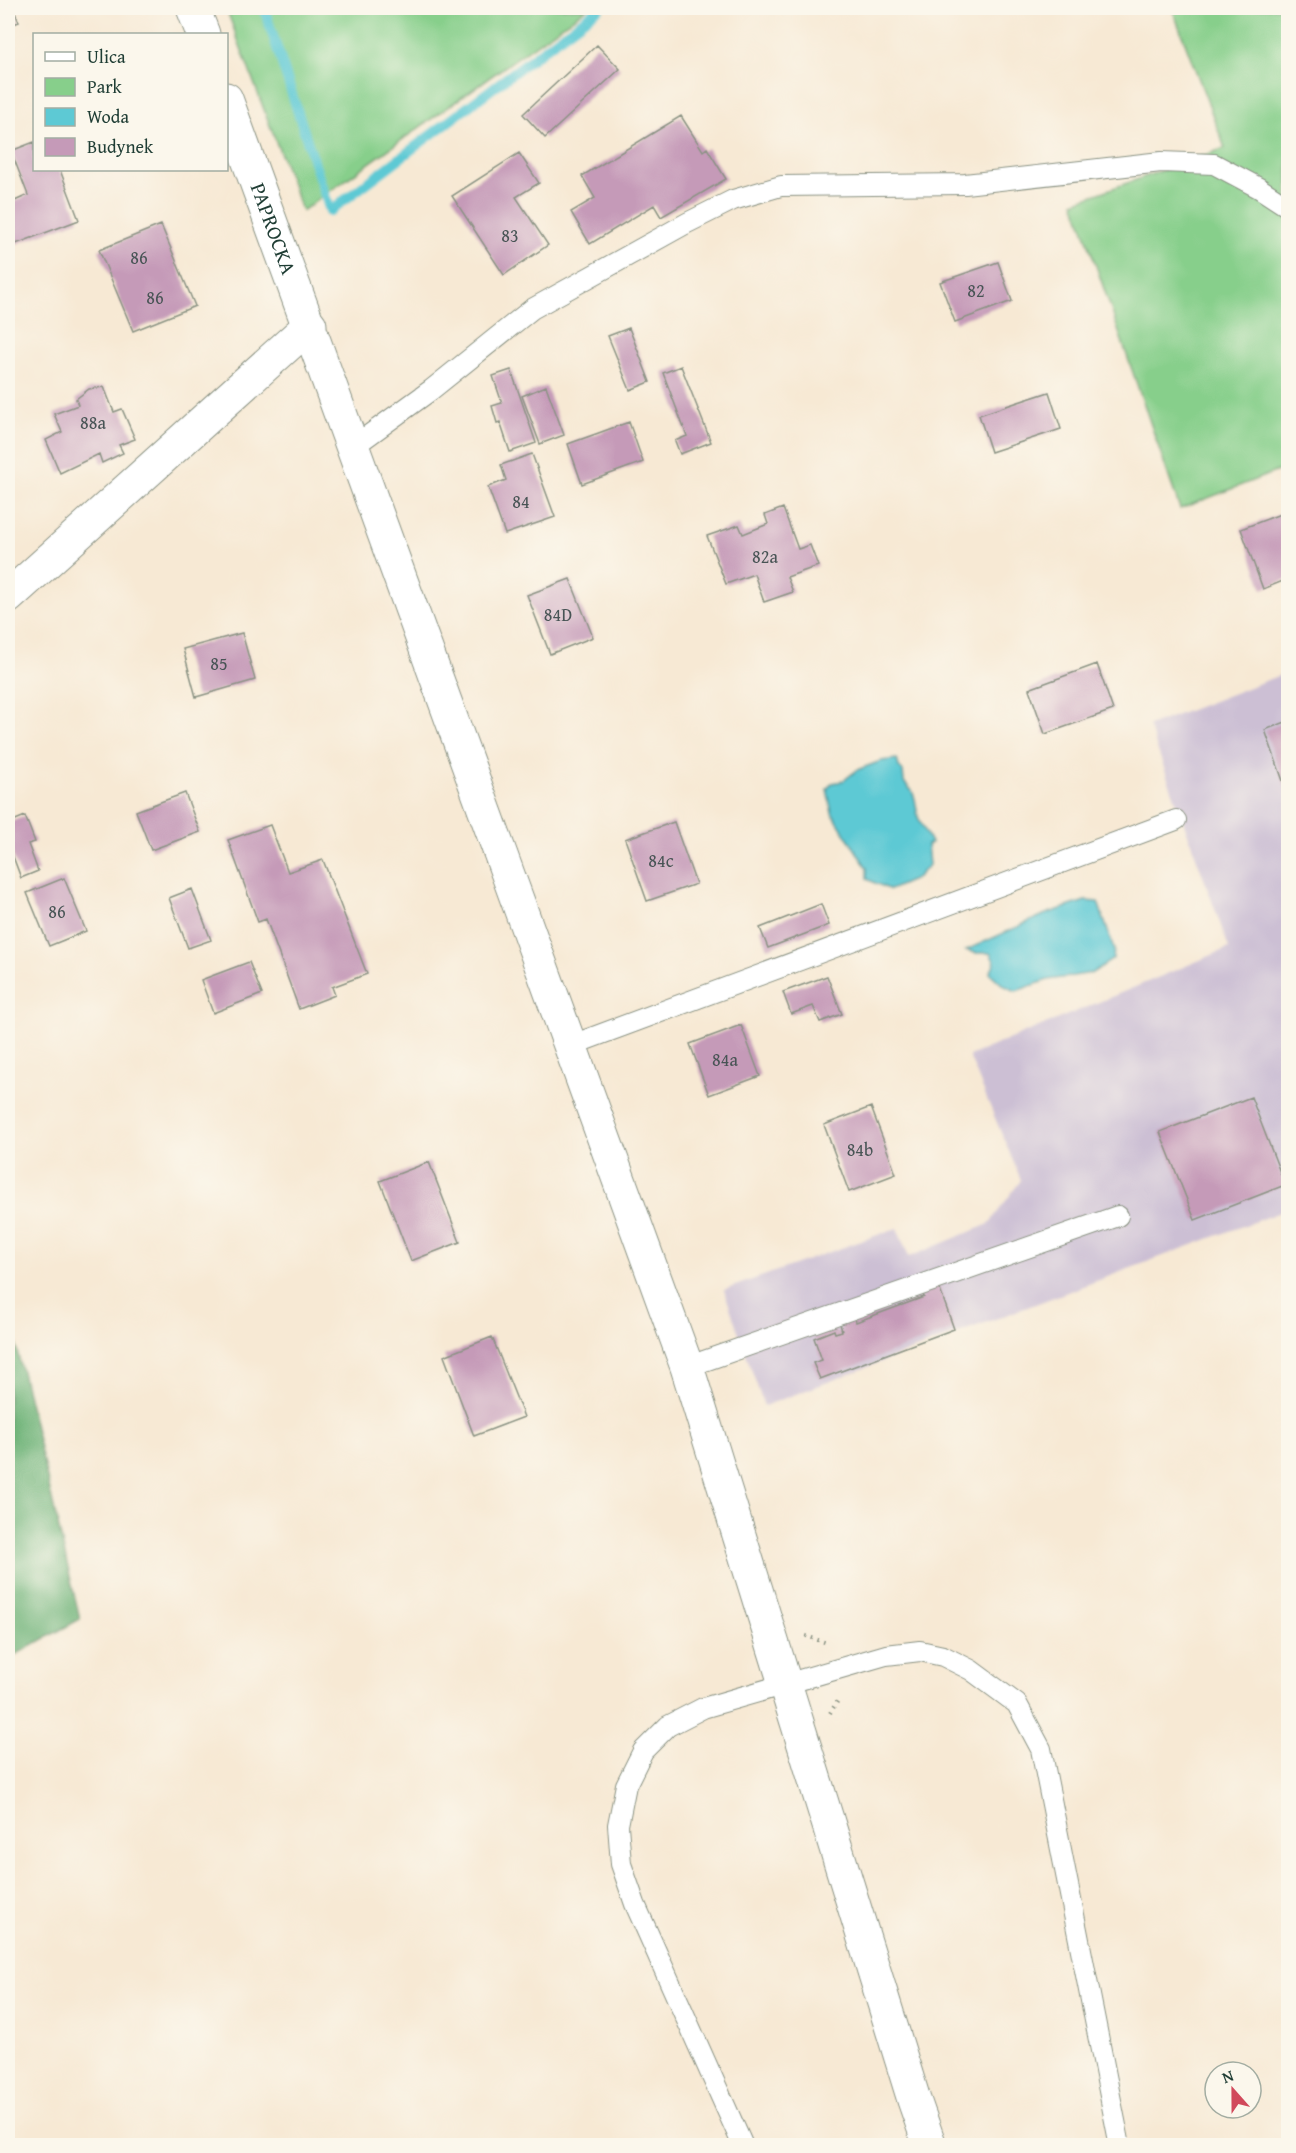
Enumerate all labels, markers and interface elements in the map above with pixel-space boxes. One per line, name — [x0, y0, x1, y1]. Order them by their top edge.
legend — [33, 33, 228, 171]
text: Ulica — [87, 43, 126, 70]
text: Park — [87, 73, 123, 100]
text: Woda — [87, 103, 129, 130]
text: Budynek — [87, 133, 154, 160]
street label: PAPROCKA — [243, 178, 305, 279]
house number: 83 — [501, 222, 519, 249]
house number: 86 — [130, 244, 148, 271]
house number: 82 — [967, 277, 985, 304]
house number: 86 — [146, 284, 164, 311]
house number: 88a — [80, 409, 106, 436]
house number: 84 — [512, 488, 530, 515]
house number: 82a — [752, 543, 778, 570]
house number: 84D — [544, 601, 572, 628]
house number: 85 — [210, 650, 228, 677]
house number: 84c — [648, 847, 674, 874]
house number: 86 — [48, 898, 66, 925]
house number: 84a — [712, 1046, 738, 1073]
house number: 84b — [847, 1136, 873, 1163]
north arrow — [1203, 2060, 1263, 2120]
text: N — [1218, 2063, 1237, 2089]

